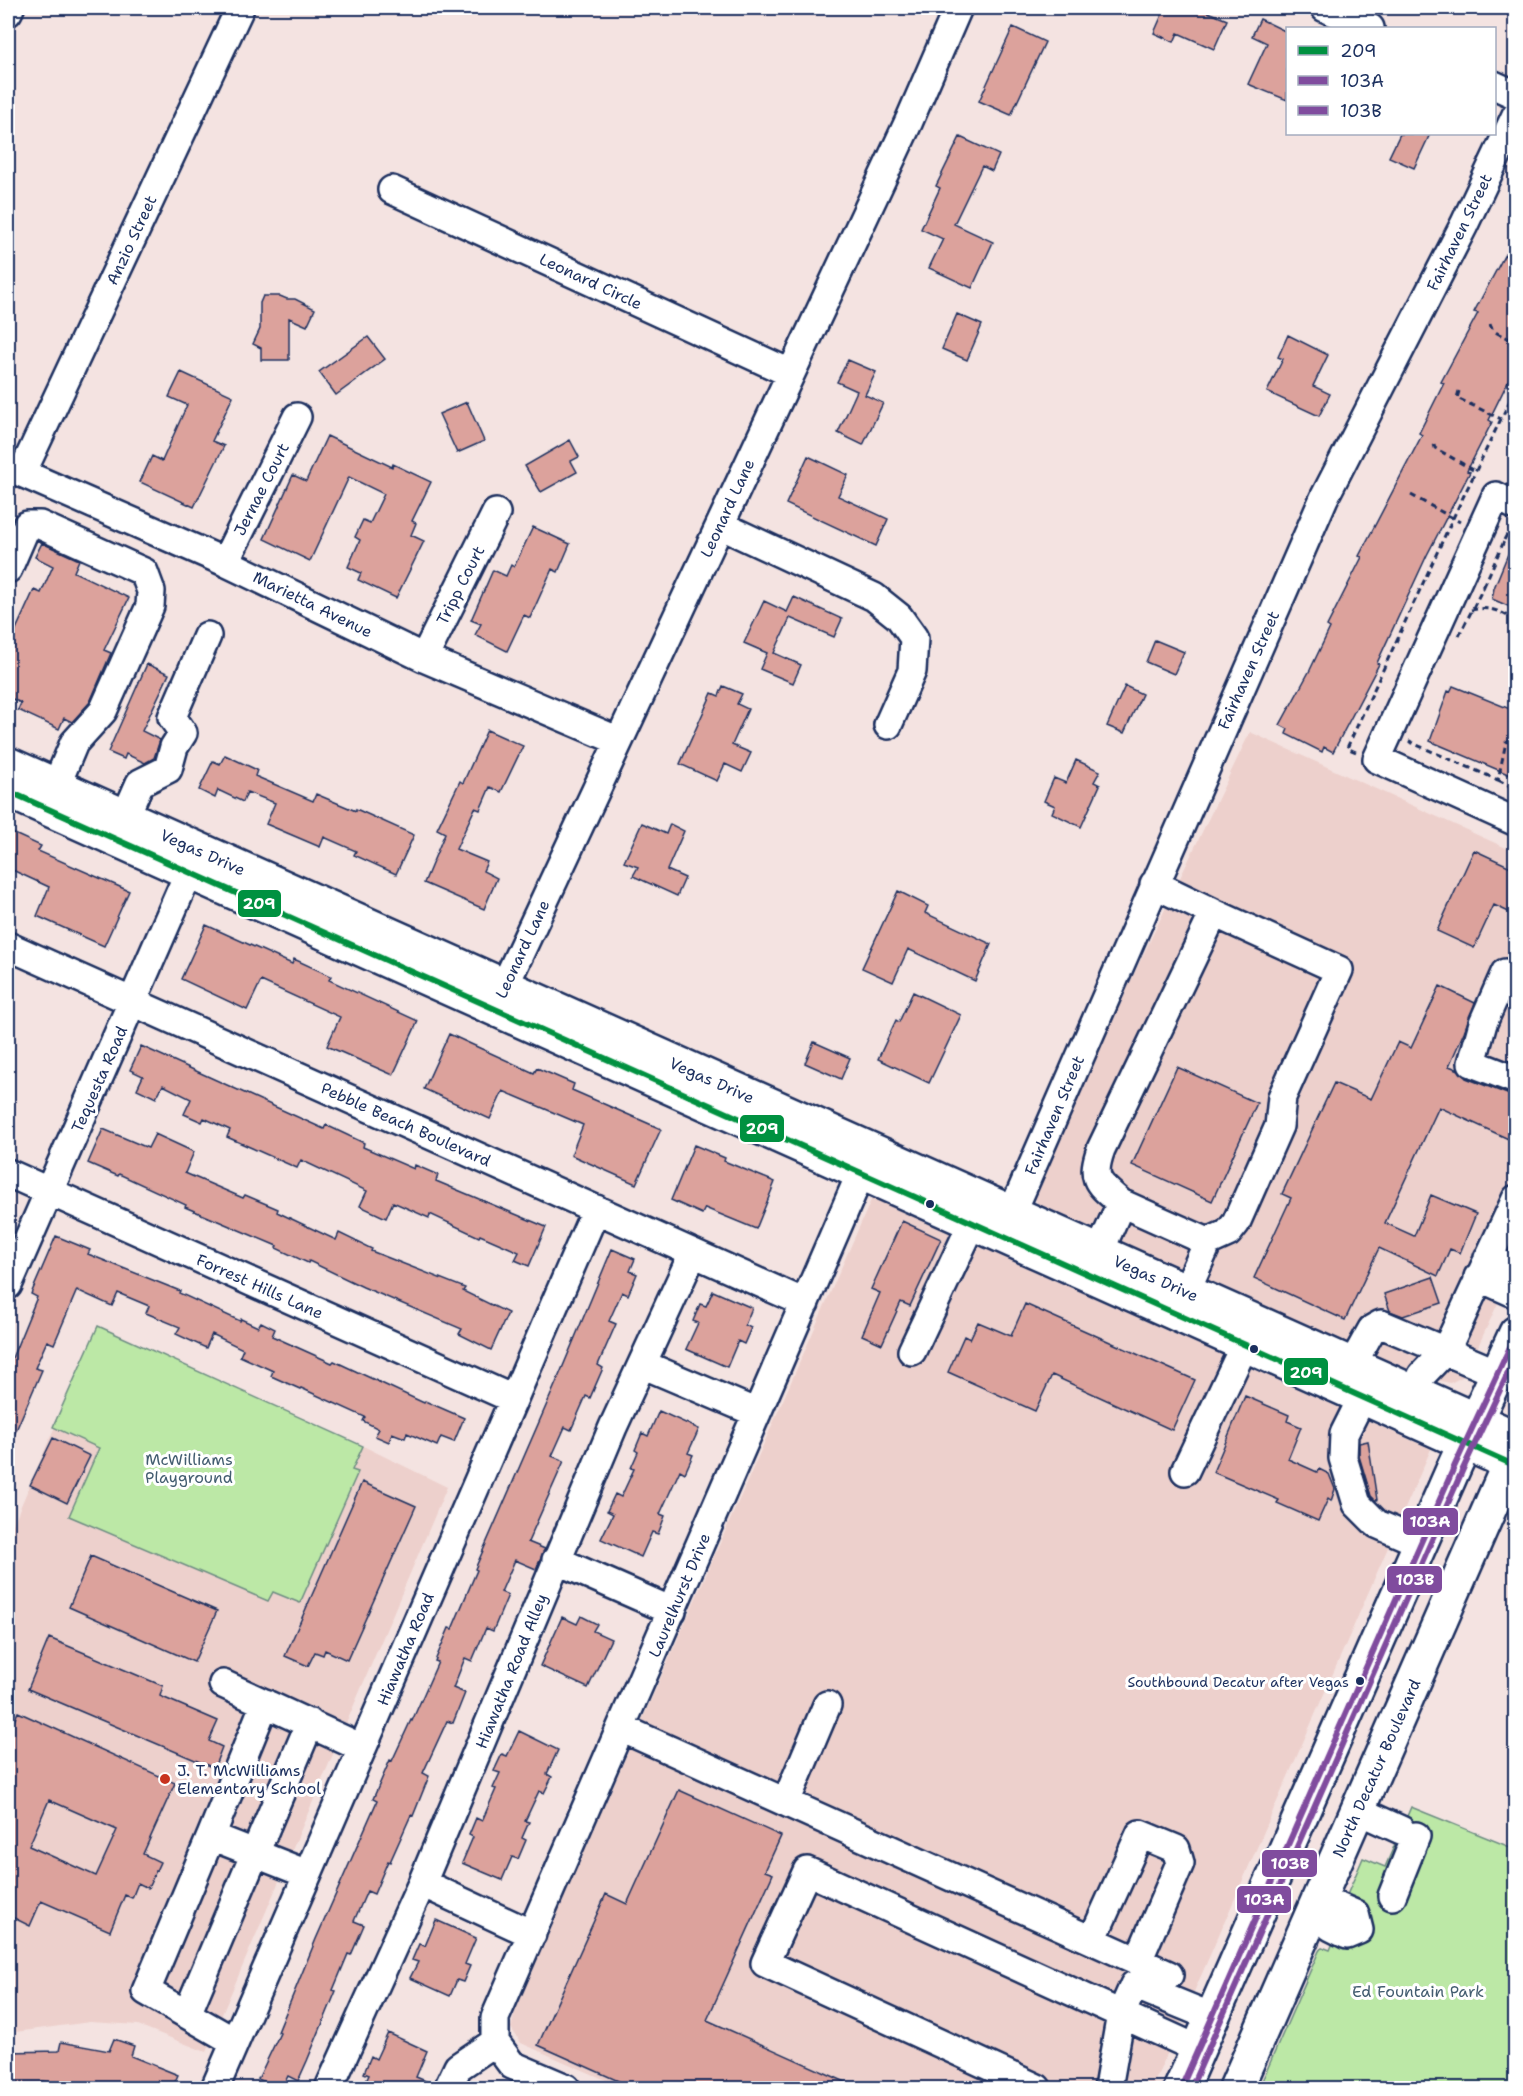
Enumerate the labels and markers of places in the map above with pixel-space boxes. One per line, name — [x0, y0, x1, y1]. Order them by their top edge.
unlabelled marker — [924, 1198, 936, 1210]
unlabelled marker — [1248, 1343, 1260, 1355]
place label: Southbound Decatur after Vegas — [1127, 1673, 1349, 1691]
marker: Southbound Decatur after Vegas — [1354, 1675, 1366, 1687]
place label: J. T. McWilliams Elementary School — [177, 1760, 321, 1799]
marker: J. T. McWilliams Elementary School — [158, 1772, 172, 1786]

